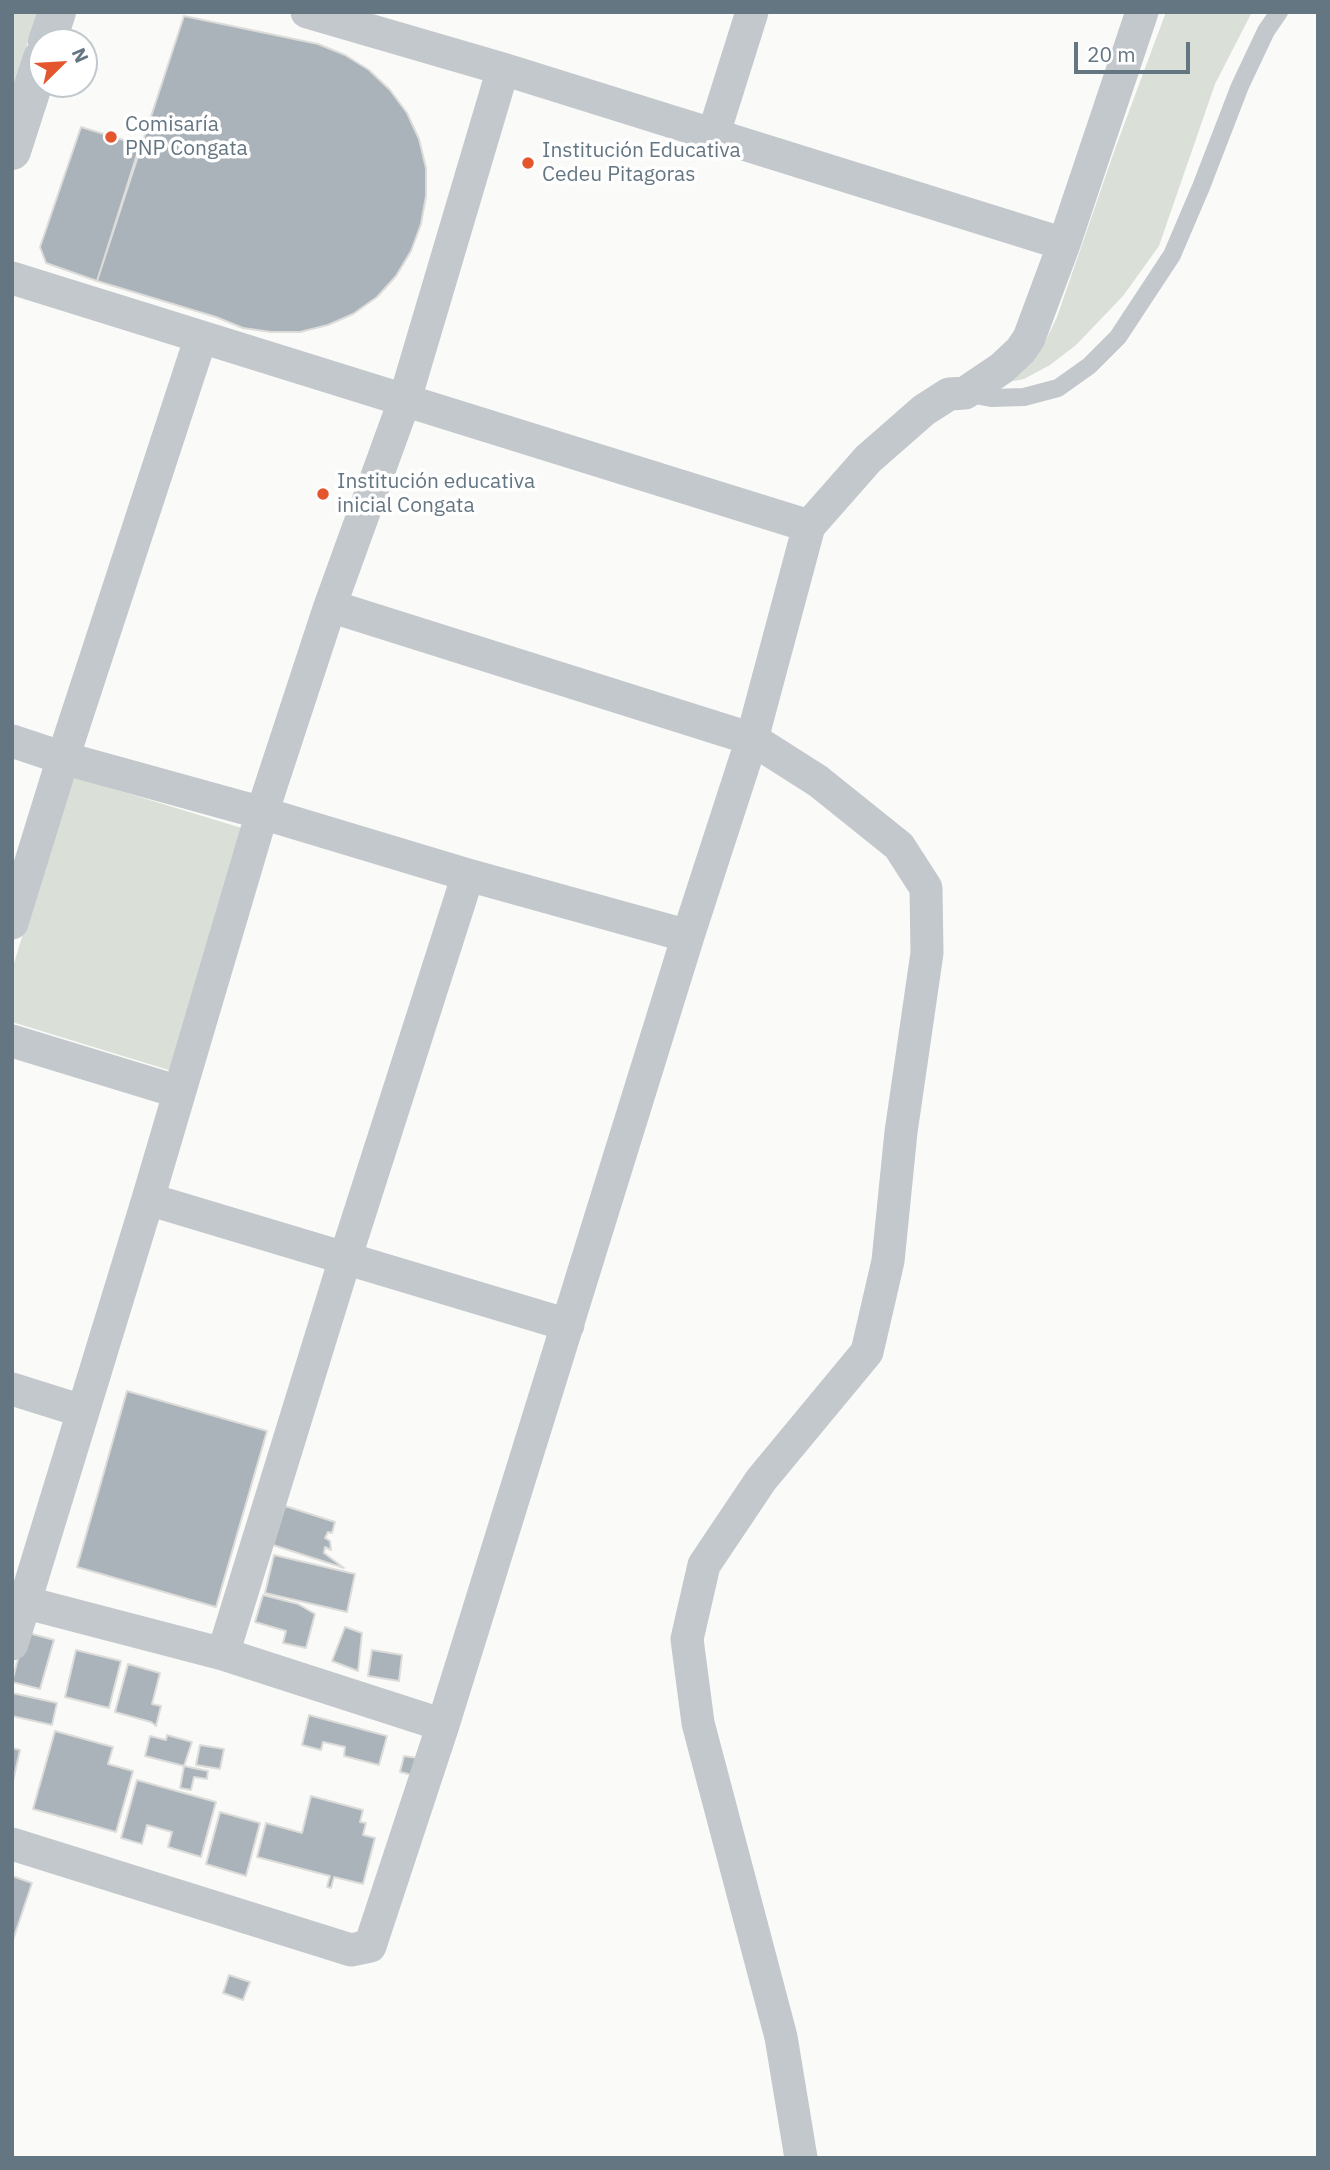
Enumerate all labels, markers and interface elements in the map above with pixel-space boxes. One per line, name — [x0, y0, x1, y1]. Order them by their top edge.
north arrow — [28, 28, 98, 98]
scale bar — [1078, 28, 1194, 72]
text: 20 m — [1087, 40, 1136, 68]
text: N — [67, 44, 94, 66]
place label: Comisaría PNP Congata — [125, 112, 248, 162]
marker: Comisaría PNP Congata — [103, 129, 119, 145]
place label: Institución Educativa Cedeu Pitagoras — [542, 138, 741, 188]
marker: Institución Educativa Cedeu Pitagoras — [520, 155, 536, 171]
place label: Institución educativa inicial Congata — [337, 469, 535, 519]
marker: Institución educativa inicial Congata — [315, 486, 331, 502]

